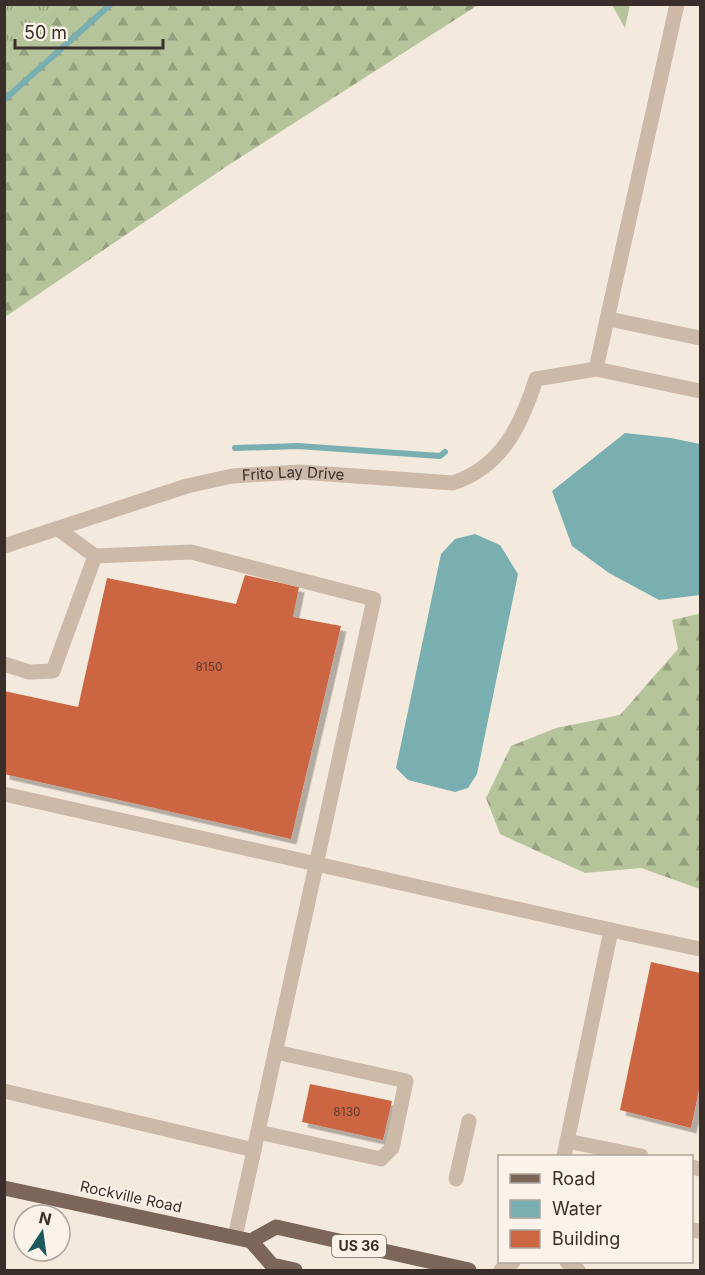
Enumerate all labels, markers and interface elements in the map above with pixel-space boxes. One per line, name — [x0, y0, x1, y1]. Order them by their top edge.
scale bar — [15, 12, 164, 50]
text: 50 m — [24, 22, 67, 43]
street label: Frito Lay Drive — [241, 462, 345, 484]
house number: 8150 — [195, 659, 223, 674]
house number: 8130 — [333, 1104, 361, 1119]
legend — [498, 1155, 693, 1263]
text: Road — [552, 1168, 595, 1189]
street label: Rockville Road — [78, 1176, 184, 1217]
text: Water — [552, 1198, 602, 1219]
north arrow — [12, 1203, 72, 1263]
text: N — [37, 1207, 54, 1230]
text: Building — [552, 1228, 620, 1249]
road number: US 36 — [332, 1235, 386, 1257]

